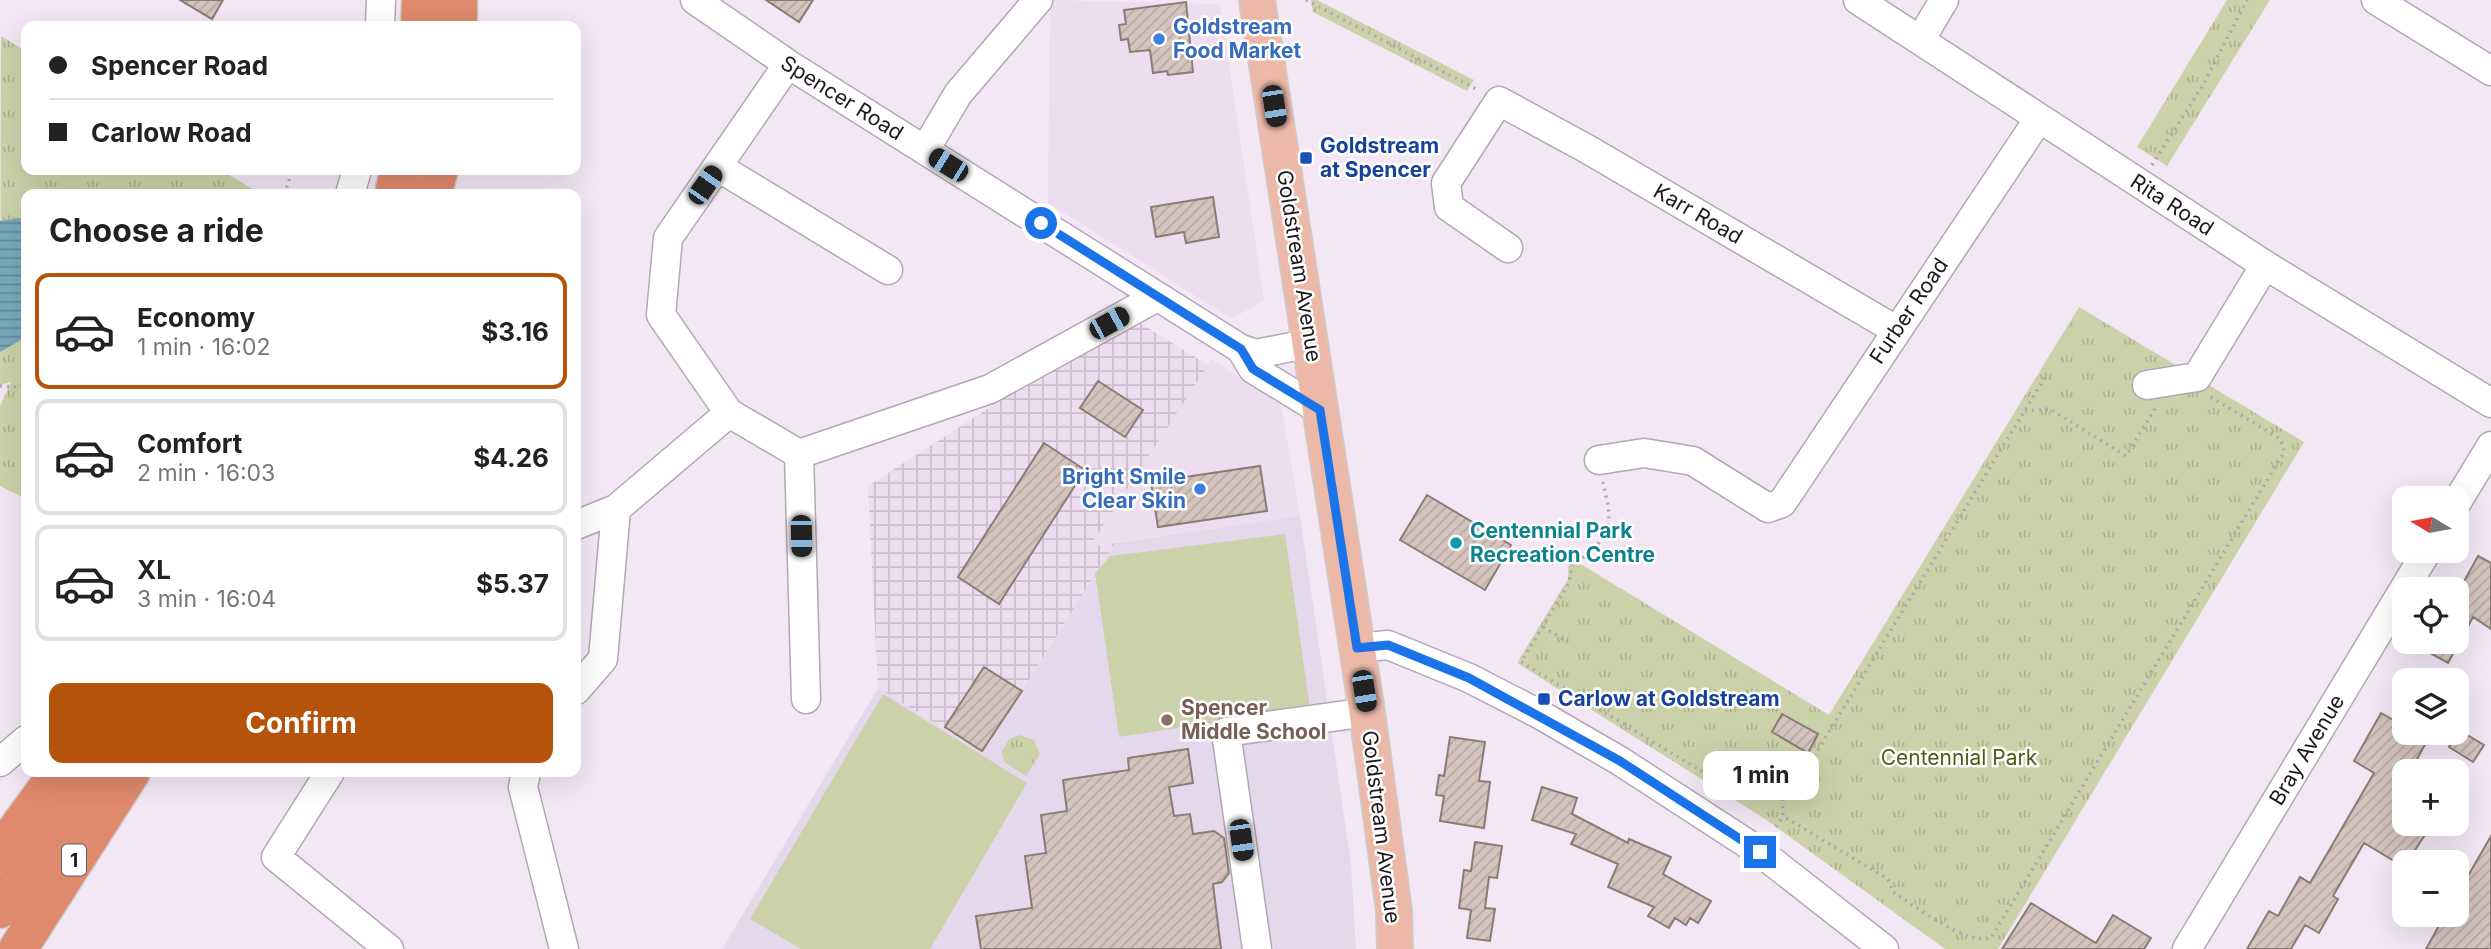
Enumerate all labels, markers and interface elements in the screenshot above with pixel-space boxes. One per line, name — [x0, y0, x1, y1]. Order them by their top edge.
place label: Goldstream Food Market — [1173, 14, 1302, 63]
marker: Goldstream Food Market — [1151, 31, 1167, 47]
text: Spencer Road — [91, 50, 268, 81]
street label: Spencer Road — [776, 50, 908, 145]
car — [1261, 84, 1288, 128]
text: Carlow Road — [91, 117, 252, 148]
place label: Goldstream at Spencer — [1320, 133, 1439, 182]
car — [925, 145, 972, 185]
marker: Goldstream at Spencer — [1298, 150, 1314, 166]
car — [685, 162, 726, 208]
street label: Goldstream Avenue — [1272, 168, 1327, 364]
street label: Rita Road — [2126, 169, 2218, 241]
street label: Karr Road — [1649, 178, 1747, 249]
route start — [1025, 207, 1057, 239]
text: Choose a ride — [49, 211, 264, 250]
street label: Furber Road — [1864, 253, 1953, 368]
icon: car — [53, 300, 116, 363]
text: Economy — [137, 302, 255, 333]
car — [1086, 304, 1133, 342]
text: $3.16 — [481, 316, 549, 347]
text: 1 min · 16:02 — [137, 333, 270, 361]
icon: car — [53, 426, 116, 489]
text: Comfort — [137, 428, 242, 459]
text: $4.26 — [473, 442, 549, 473]
text: 2 min · 16:03 — [137, 459, 275, 487]
place label: Bright Smile Clear Skin — [1062, 464, 1186, 513]
marker: Bright Smile Clear Skin — [1192, 481, 1208, 497]
north arrow — [2392, 486, 2469, 564]
map controls — [2392, 486, 2469, 927]
car — [791, 515, 812, 557]
place label: Centennial Park Recreation Centre — [1470, 518, 1655, 567]
marker: Centennial Park Recreation Centre — [1448, 535, 1464, 551]
icon: car — [53, 552, 116, 615]
text: XL — [137, 554, 171, 585]
text: $5.37 — [476, 568, 549, 599]
button: locate — [2392, 577, 2469, 654]
text: 3 min · 16:04 — [137, 585, 276, 613]
button: layers — [2392, 668, 2469, 745]
car — [1351, 669, 1378, 713]
button: Confirm — [49, 683, 553, 763]
place label: Carlow at Goldstream — [1558, 686, 1780, 711]
street label: Bray Avenue — [2264, 690, 2349, 810]
marker: Carlow at Goldstream — [1536, 691, 1552, 707]
place label: Spencer Middle School — [1181, 695, 1327, 744]
marker: Spencer Middle School — [1159, 712, 1175, 728]
street label: Goldstream Avenue — [1357, 729, 1406, 925]
park label: Centennial Park — [1881, 745, 2038, 770]
callout: 1 min — [1702, 750, 1818, 800]
button: + — [2392, 759, 2469, 836]
text: 1 min — [1733, 761, 1789, 789]
car — [1228, 818, 1255, 862]
route end — [1744, 836, 1776, 868]
road number: 1 — [62, 845, 86, 876]
button: − — [2392, 850, 2469, 927]

